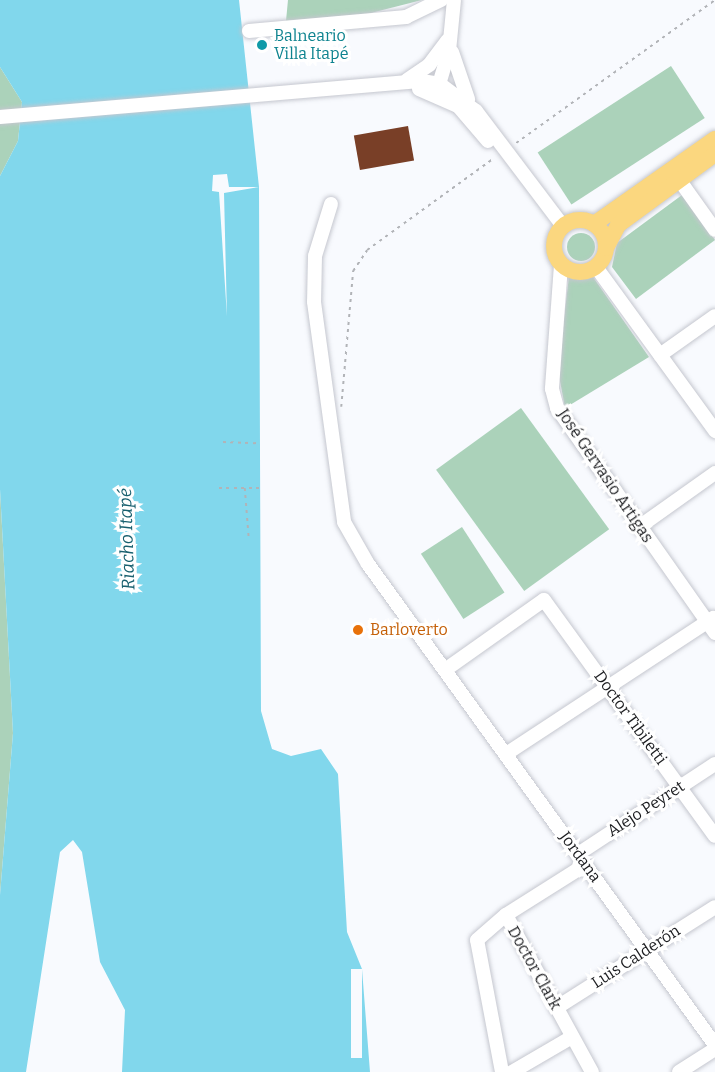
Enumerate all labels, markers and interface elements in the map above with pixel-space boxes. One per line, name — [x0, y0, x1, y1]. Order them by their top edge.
place label: Balneario Villa Itapé — [274, 26, 348, 64]
marker: Balneario Villa Itapé — [255, 38, 269, 52]
street label: José Gervasio Artigas — [553, 406, 657, 546]
water label: Riacho Itapé — [114, 488, 140, 590]
place label: Barloverto — [370, 620, 448, 640]
marker: Barloverto — [351, 623, 365, 637]
street label: Doctor Tibiletti — [590, 667, 670, 769]
street label: Alejo Peyret — [604, 777, 688, 841]
street label: Jordana — [555, 828, 605, 886]
street label: Luis Calderón — [588, 921, 684, 993]
street label: Doctor Clark — [503, 923, 565, 1013]

